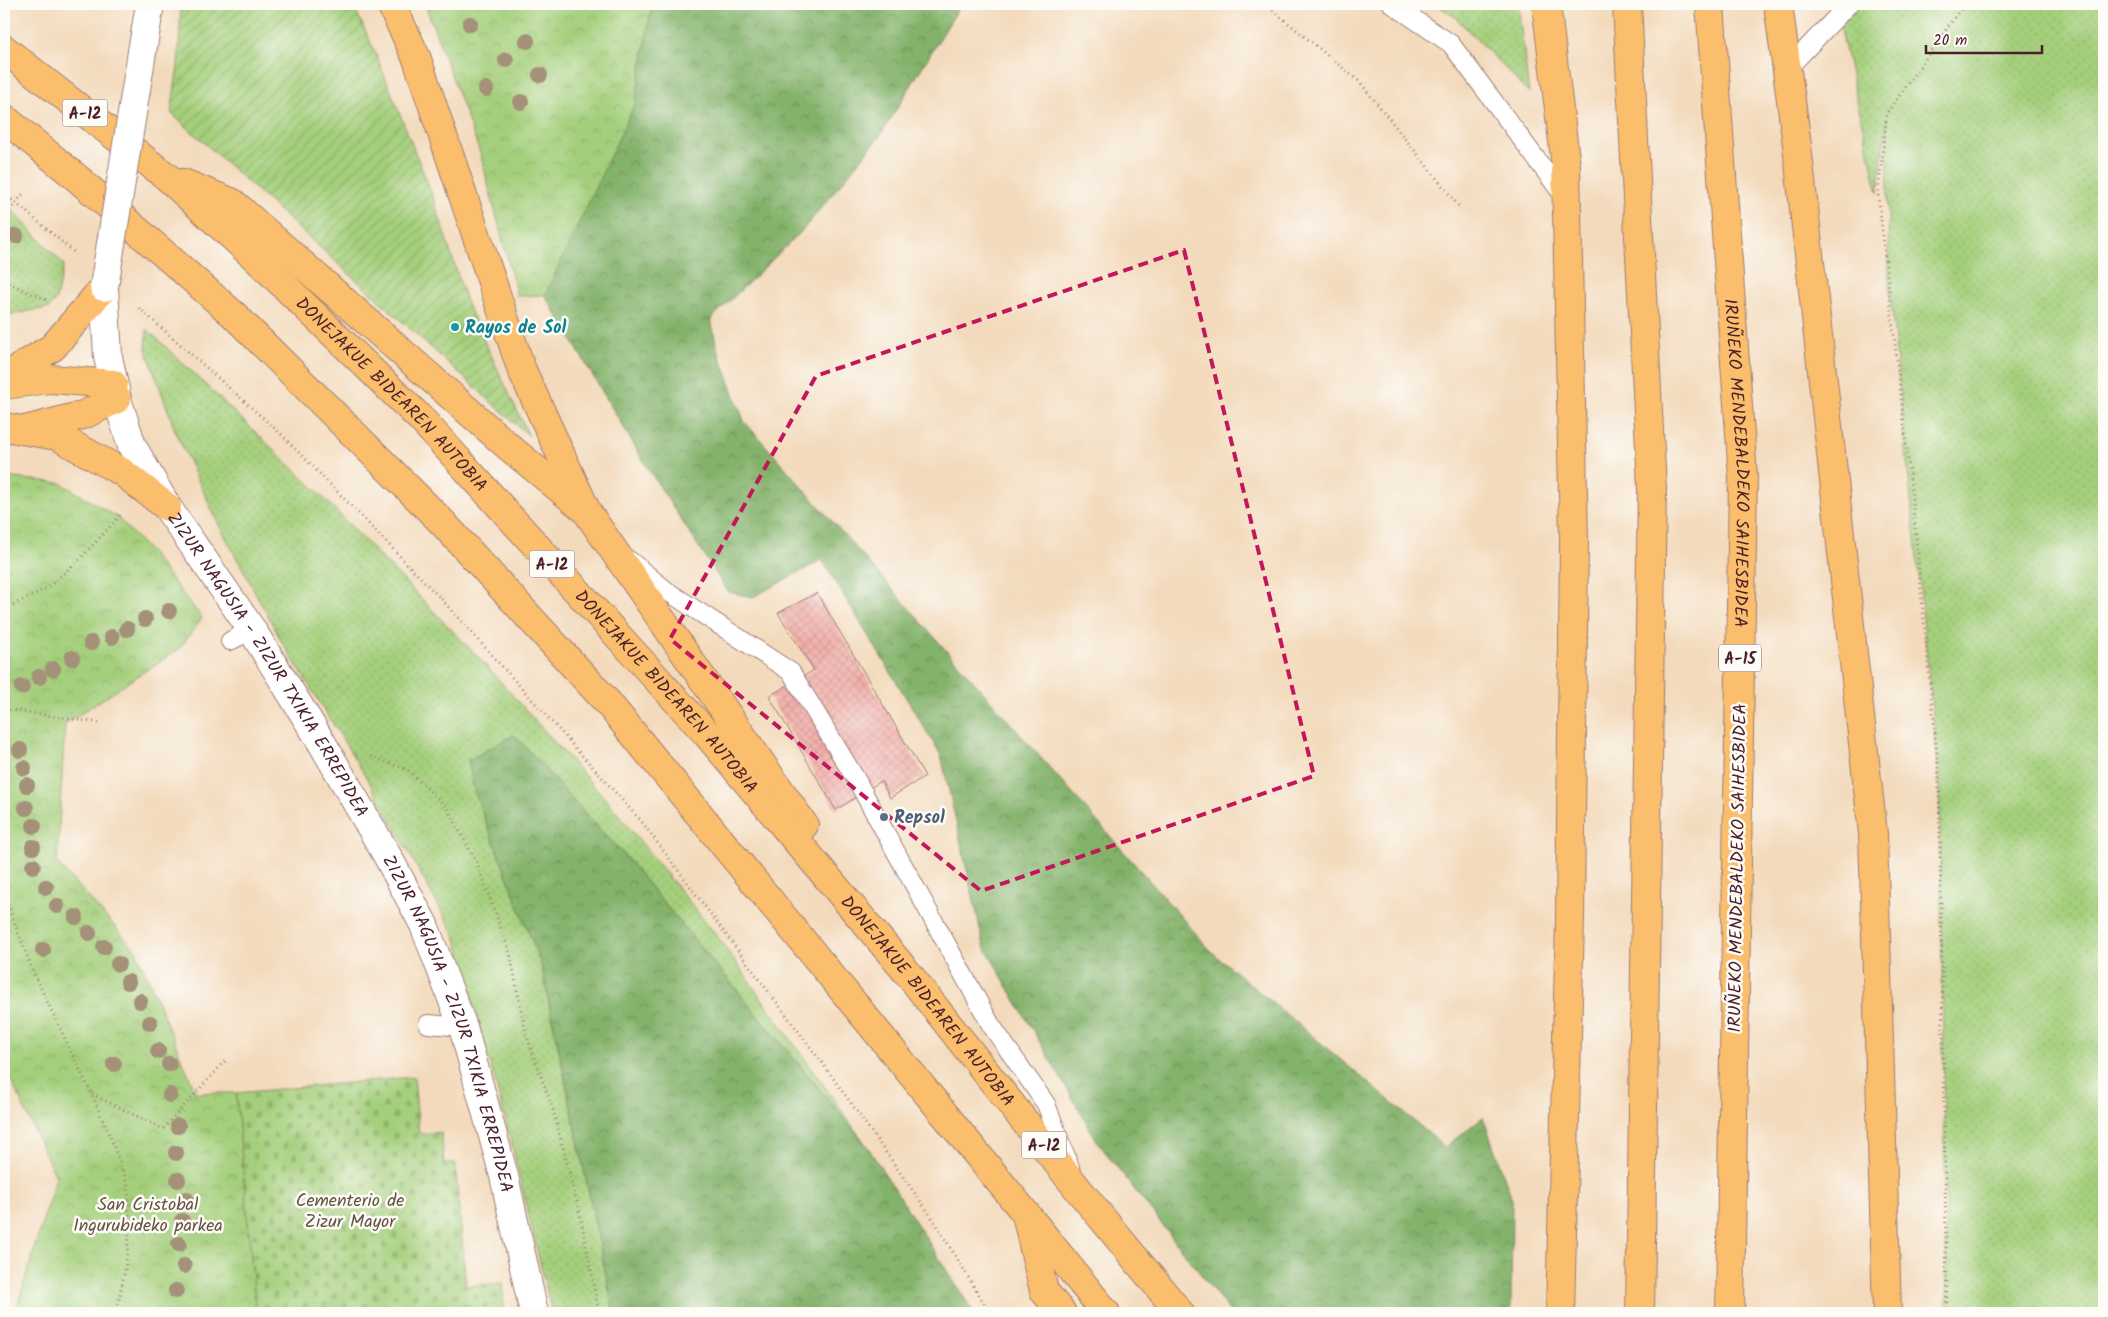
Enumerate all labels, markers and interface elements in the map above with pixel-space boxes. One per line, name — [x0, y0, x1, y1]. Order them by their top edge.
scale bar — [1926, 22, 2042, 54]
text: 20 m — [1933, 29, 1967, 53]
road number: A-12 — [62, 100, 108, 126]
street label: DONEJAKUE BIDEAREN AUTOBIA — [288, 291, 494, 500]
street label: IRUÑEKO MENDEBALDEKO SAIHESBIDEA — [1715, 298, 1756, 628]
place label: Rayos de Sol — [465, 314, 566, 343]
marker: Rayos de Sol — [449, 321, 461, 333]
street label: ZIZUR NAGUSIA - ZIZUR TXIKIA ERREPIDEA — [159, 506, 375, 824]
road number: A-12 — [530, 550, 574, 578]
street label: DONEJAKUE BIDEAREN AUTOBIA — [567, 584, 764, 801]
road number: A-15 — [1719, 644, 1761, 671]
street label: IRUÑEKO MENDEBALDEKO SAIHESBIDEA — [1721, 703, 1756, 1033]
place label: Repsol — [894, 804, 945, 833]
marker: Repsol — [878, 811, 890, 823]
street label: ZIZUR NAGUSIA - ZIZUR TXIKIA ERREPIDEA — [373, 850, 520, 1196]
street label: DONEJAKUE BIDEAREN AUTOBIA — [832, 890, 1021, 1114]
road number: A-12 — [1022, 1132, 1066, 1158]
park label: Cementerio de Zizur Mayor — [296, 1187, 404, 1237]
park label: San Cristobal Ingurubideko parkea — [73, 1191, 223, 1241]

